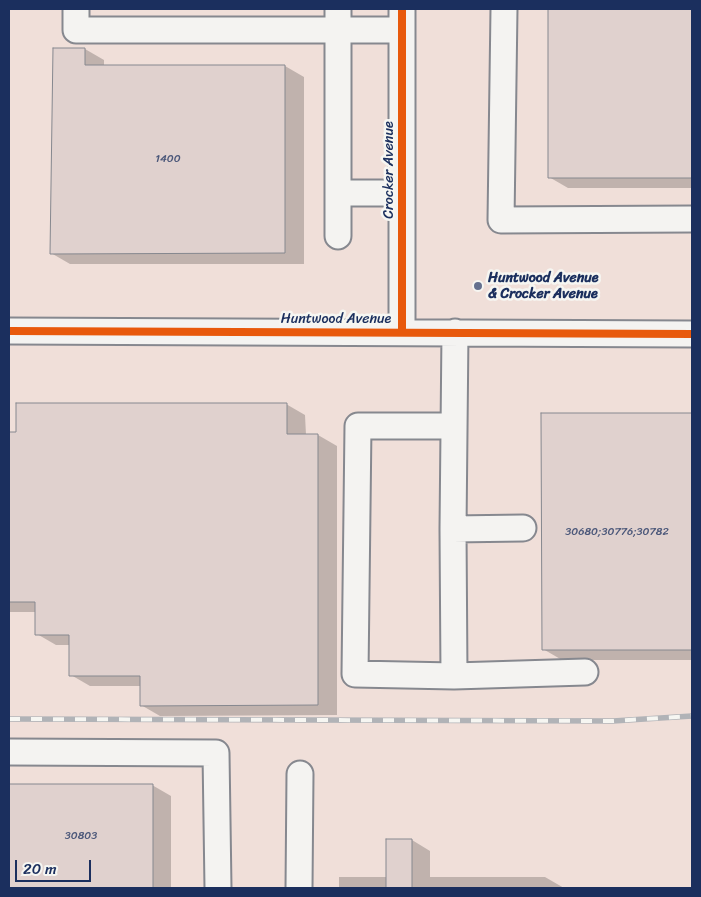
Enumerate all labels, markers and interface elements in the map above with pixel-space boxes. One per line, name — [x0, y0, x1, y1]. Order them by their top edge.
street label: Crocker Avenue — [381, 121, 397, 219]
house number: 1400 — [155, 152, 181, 166]
place label: Huntwood Avenue & Crocker Avenue — [488, 270, 599, 302]
marker: Huntwood Avenue & Crocker Avenue — [472, 280, 484, 292]
street label: Huntwood Avenue — [281, 311, 391, 327]
house number: 30680;30776;30782 — [565, 525, 669, 539]
house number: 30803 — [65, 829, 97, 843]
scale bar — [18, 850, 94, 882]
text: 20 m — [23, 856, 57, 882]

